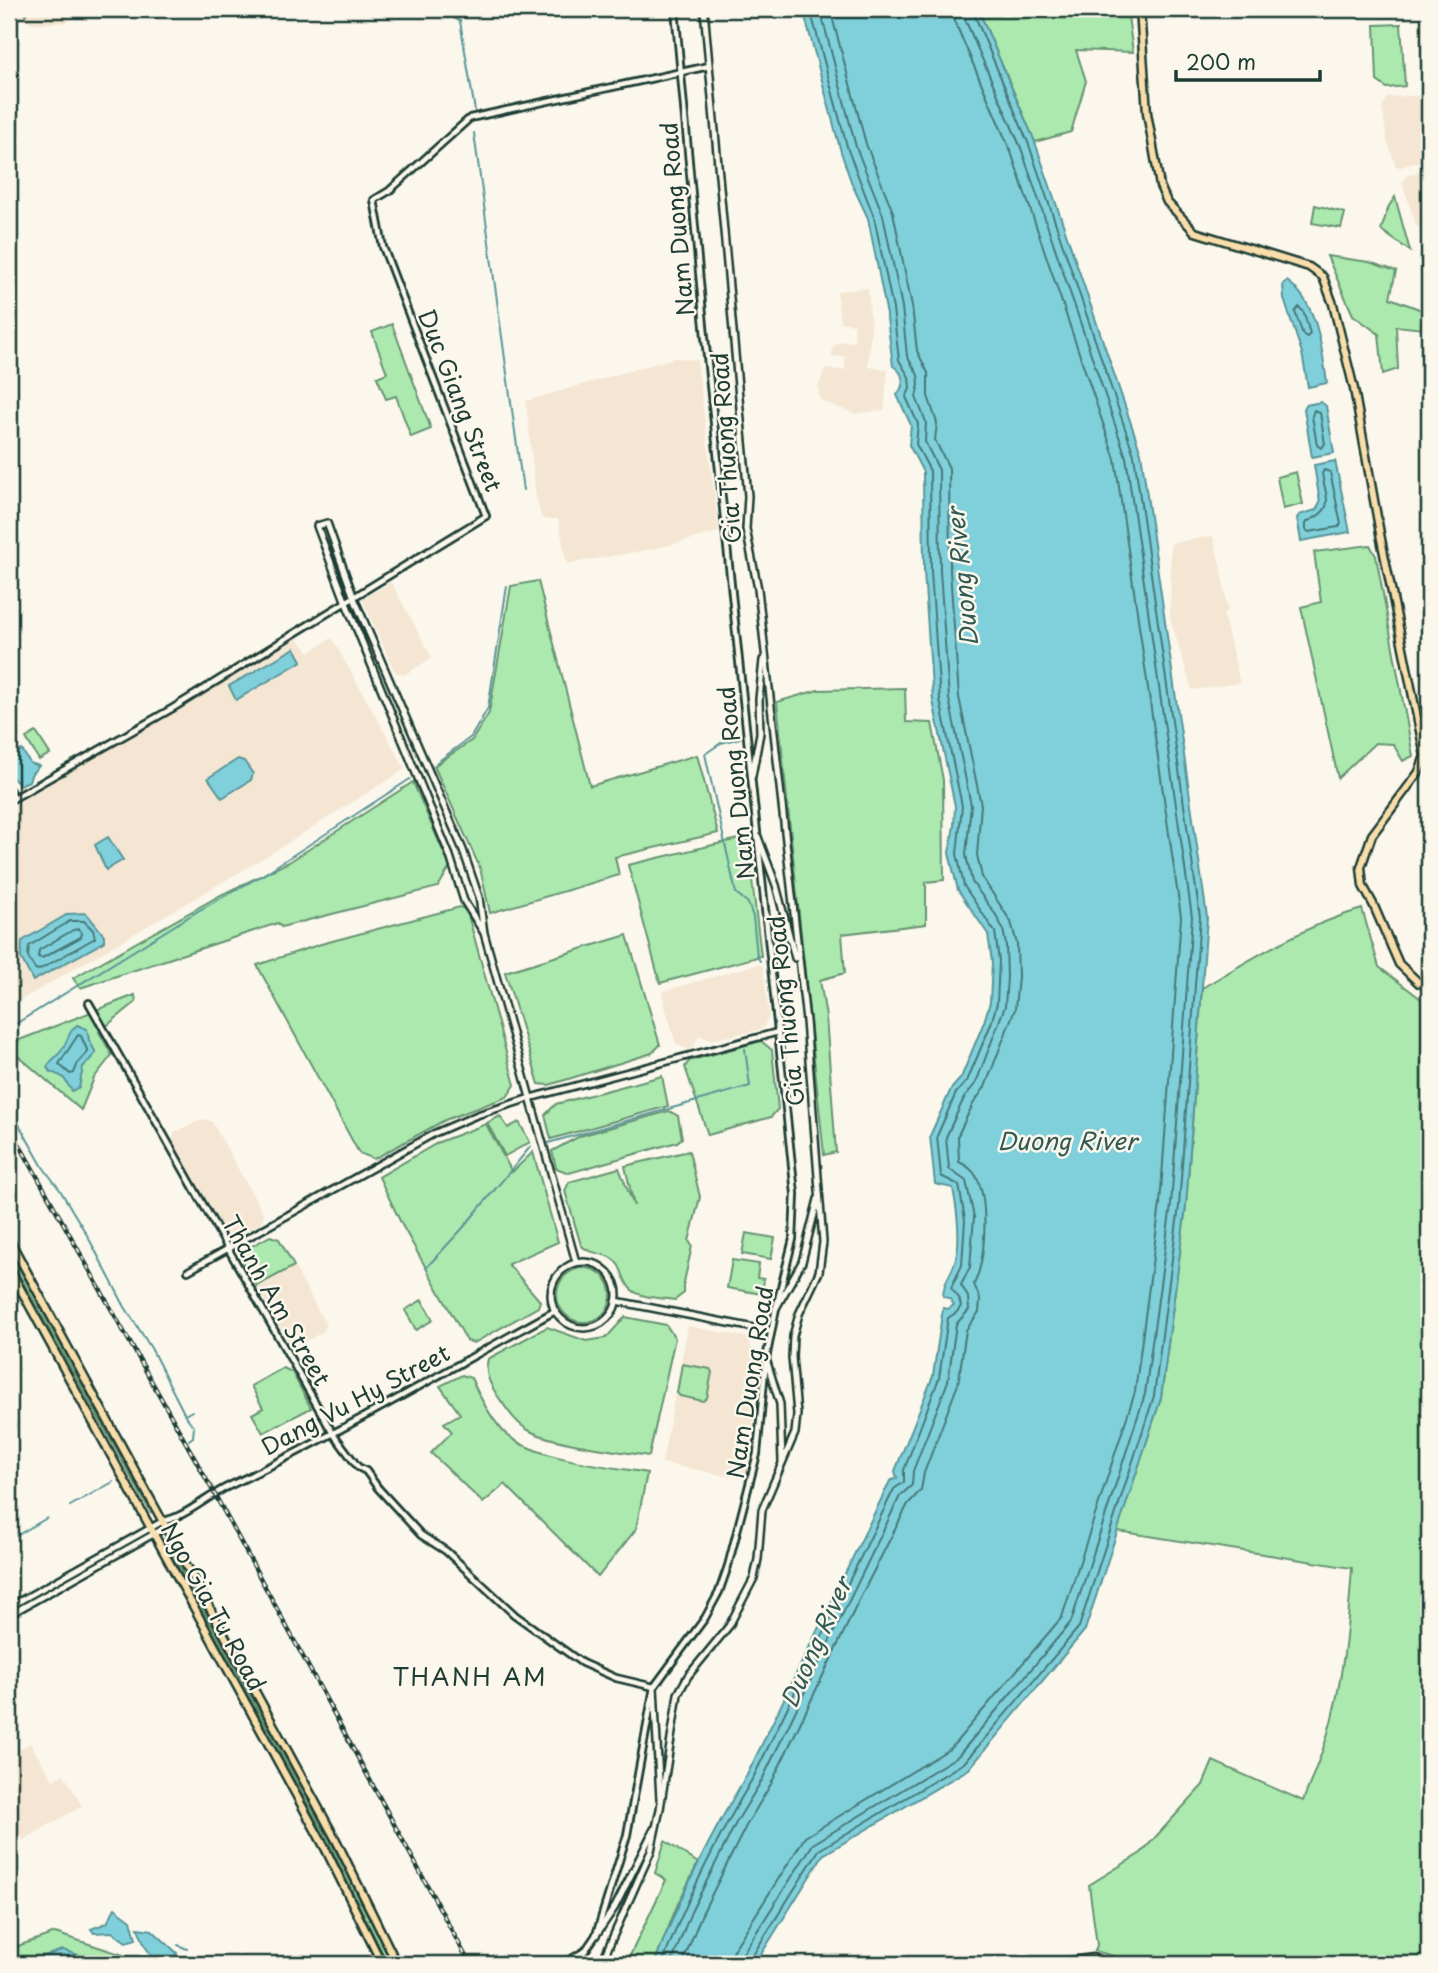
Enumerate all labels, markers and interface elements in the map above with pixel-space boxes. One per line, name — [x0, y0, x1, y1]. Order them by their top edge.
scale bar — [1176, 38, 1319, 82]
text: 200 m — [1186, 45, 1256, 77]
street label: Nam Duong Road — [650, 121, 702, 317]
street label: Duc Giang Street — [410, 304, 512, 496]
street label: Gia Thuong Road — [701, 351, 749, 545]
water label: Duong River — [936, 503, 986, 648]
street label: Nam Duong Road — [707, 685, 763, 881]
street label: Gia Thuong Road — [758, 914, 812, 1108]
water label: Duong River — [997, 1122, 1140, 1158]
street label: Thanh Am Street — [214, 1208, 340, 1392]
street label: Nam Duong Road — [717, 1283, 781, 1481]
street label: Dang Vu Hy Street — [255, 1334, 455, 1464]
street label: Ngo Gia Tu Road — [153, 1515, 275, 1697]
water label: Duong River — [770, 1568, 861, 1713]
district label: THANH AM — [392, 1658, 548, 1694]

